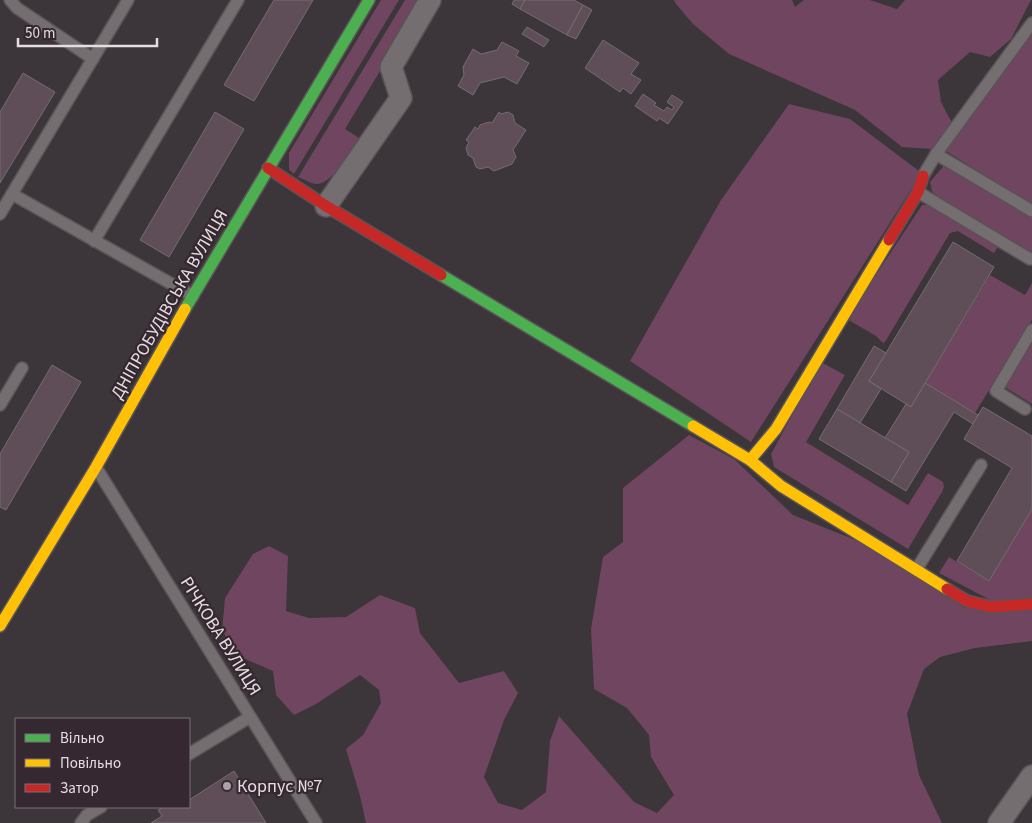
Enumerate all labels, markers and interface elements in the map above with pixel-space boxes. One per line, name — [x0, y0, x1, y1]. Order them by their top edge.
scale bar — [18, 15, 156, 47]
text: 50 m — [25, 23, 55, 44]
street label: ДНІПРОБУДІВСЬКА ВУЛИЦЯ — [105, 205, 234, 404]
street label: РІЧКОВА ВУЛИЦЯ — [174, 572, 267, 700]
legend — [15, 718, 190, 808]
text: Вільно — [60, 728, 104, 749]
text: Повільно — [60, 753, 121, 774]
place label: Корпус №7 — [237, 774, 322, 799]
text: Затор — [60, 778, 99, 799]
marker: Корпус №7 — [221, 780, 233, 792]

